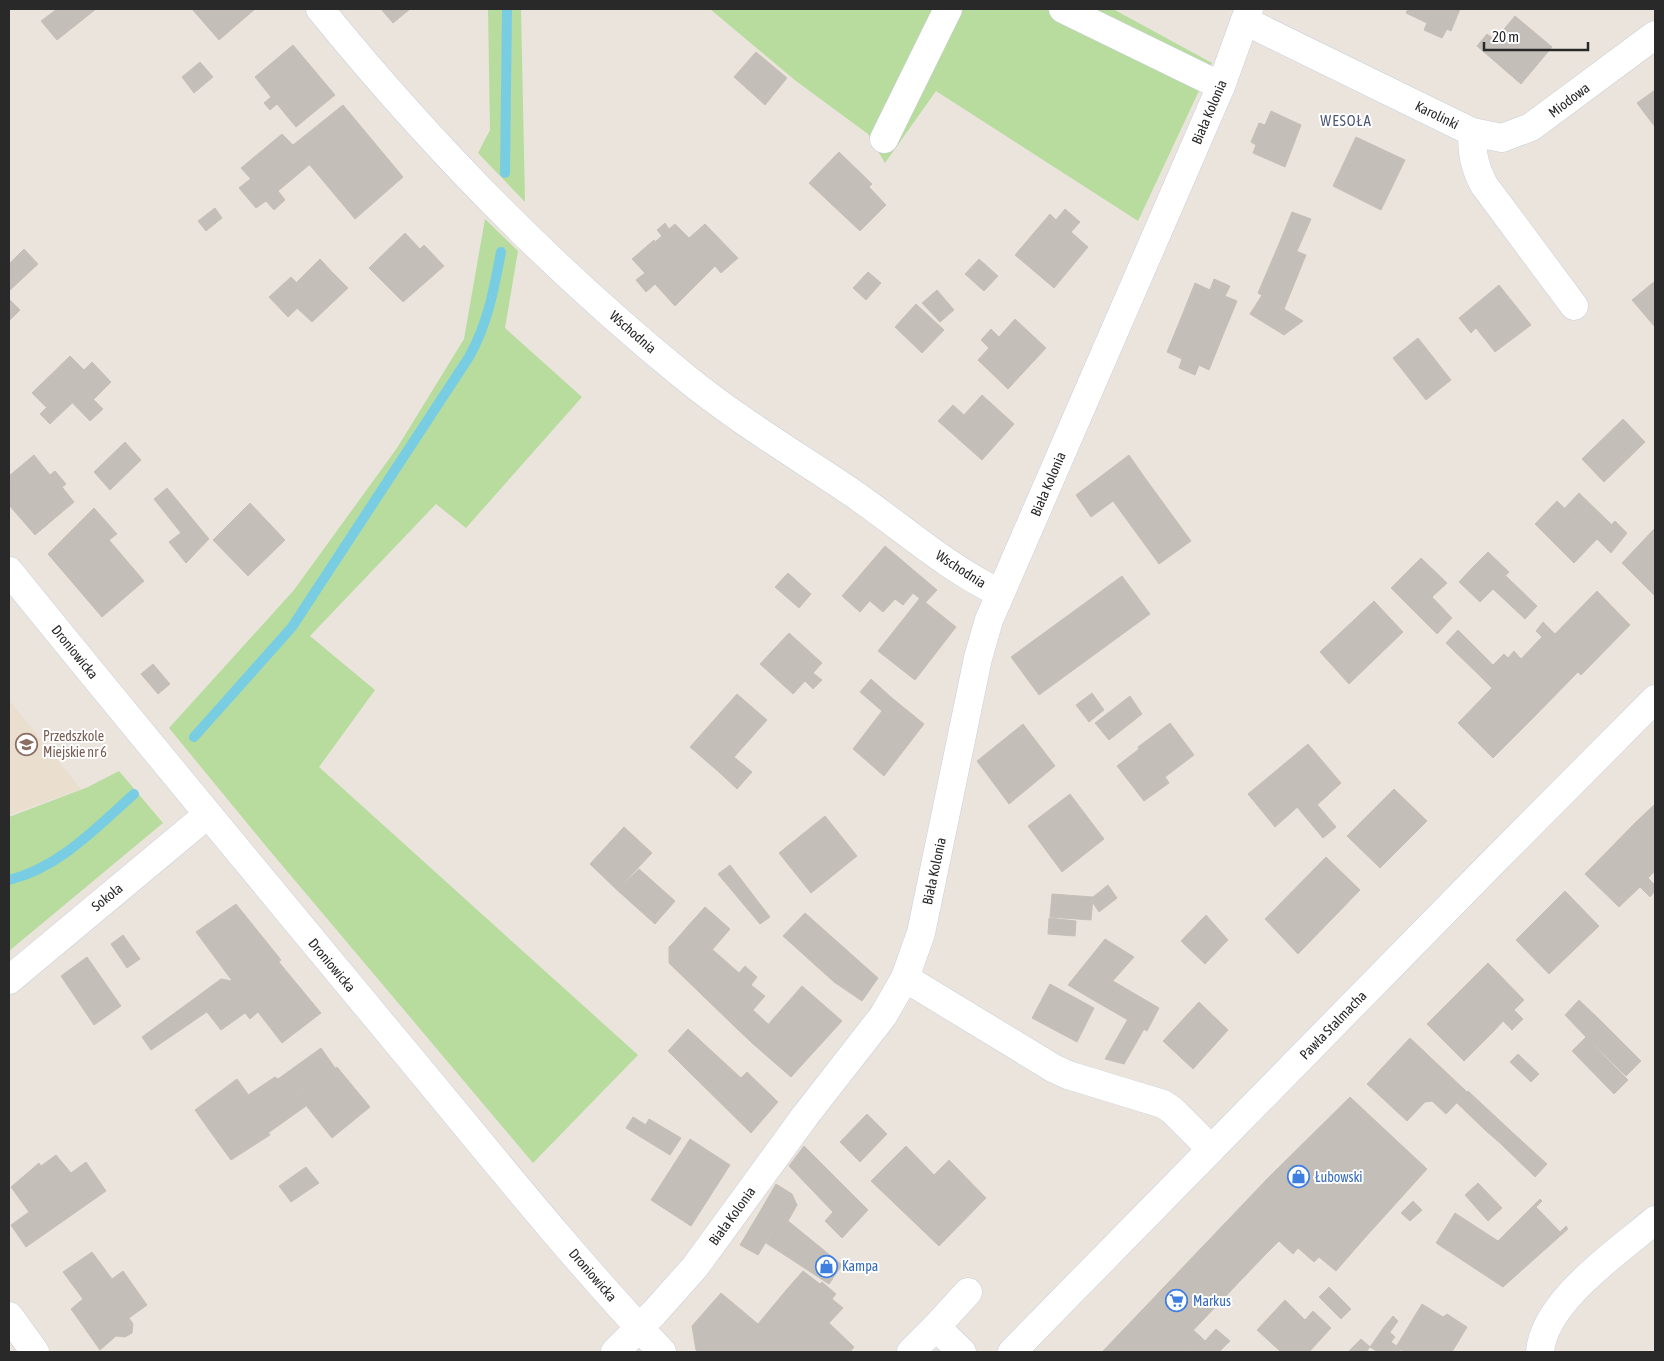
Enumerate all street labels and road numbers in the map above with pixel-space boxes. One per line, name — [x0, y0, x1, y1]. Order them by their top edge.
street label: Biała Kolonia — [1188, 77, 1230, 147]
street label: Miodowa — [1545, 79, 1593, 121]
street label: Karolinki — [1413, 98, 1461, 132]
street label: Wschodnia — [606, 307, 660, 357]
street label: Biała Kolonia — [1027, 449, 1069, 519]
street label: Wschodnia — [933, 547, 989, 591]
street label: Droniowicka — [49, 622, 101, 682]
street label: Biała Kolonia — [919, 836, 949, 906]
street label: Sokoła — [88, 880, 126, 914]
street label: Droniowicka — [305, 935, 359, 995]
street label: Pawła Stalmacha — [1296, 988, 1370, 1062]
street label: Biała Kolonia — [705, 1184, 759, 1248]
street label: Droniowicka — [566, 1245, 620, 1305]

